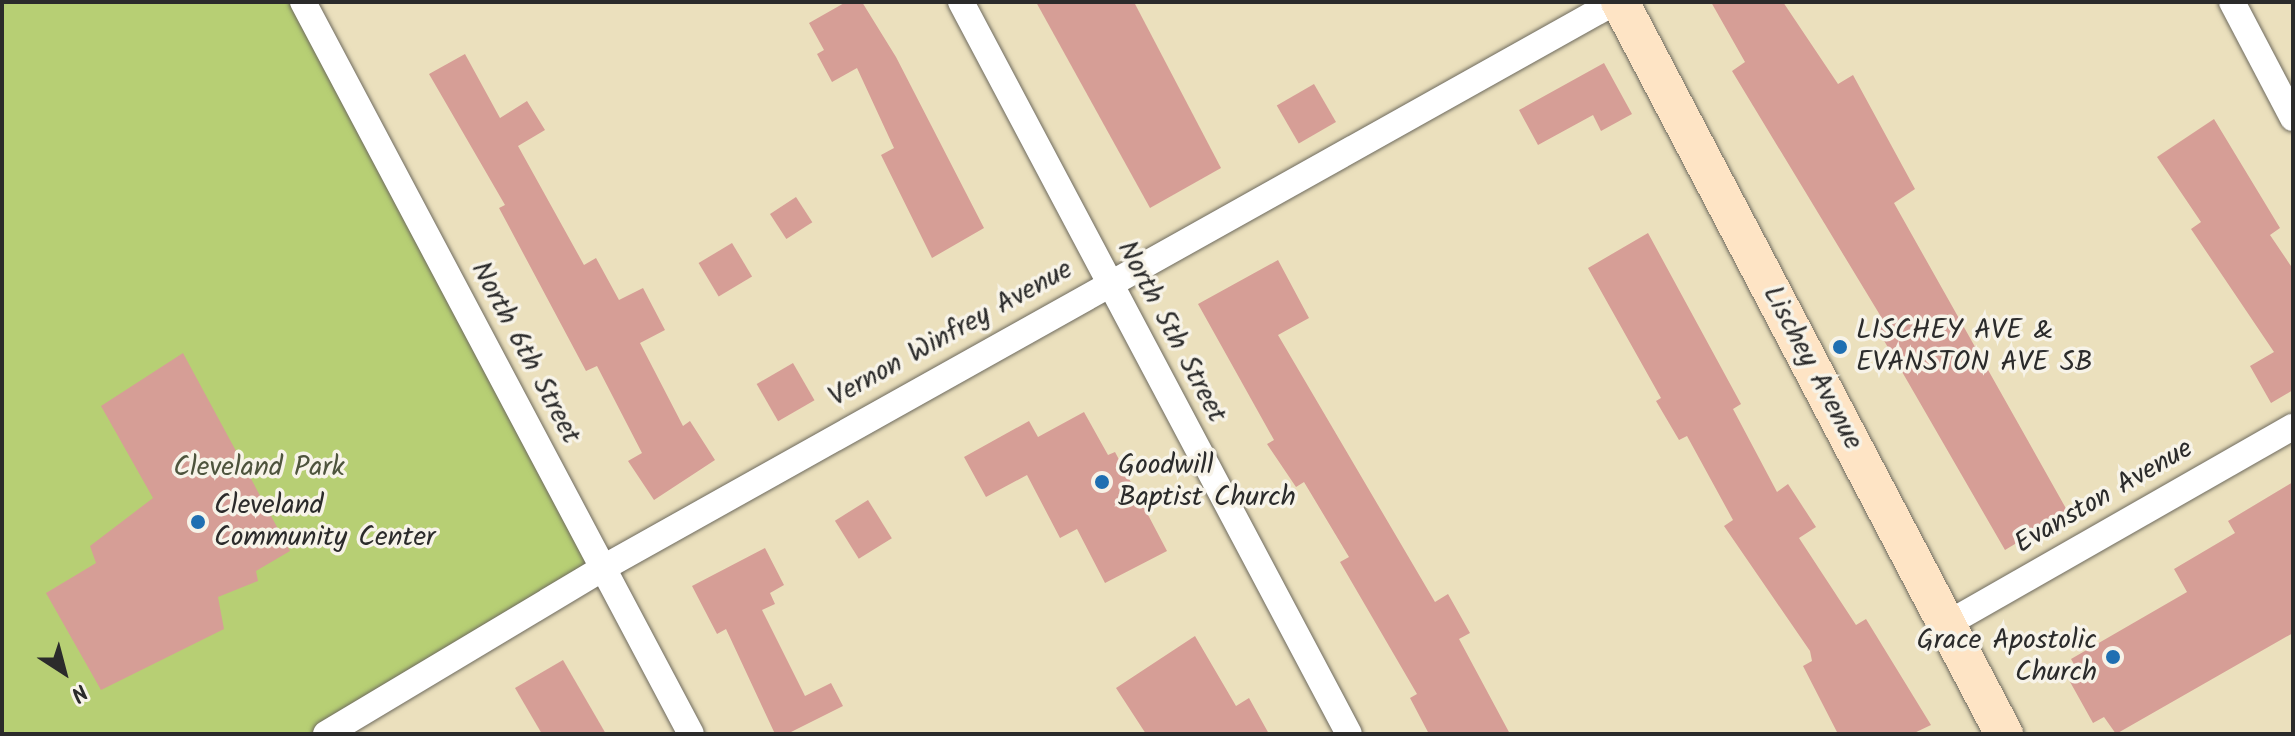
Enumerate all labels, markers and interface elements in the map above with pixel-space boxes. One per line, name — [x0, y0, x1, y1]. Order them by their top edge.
street label: North 5th Street — [1109, 235, 1233, 429]
street label: Vernon Winfrey Avenue — [823, 253, 1079, 415]
street label: North 6th Street — [463, 256, 587, 450]
street label: Lischey Avenue — [1755, 280, 1869, 456]
place label: LISCHEY AVE & EVANSTON AVE SB — [1856, 314, 2093, 380]
marker: LISCHEY AVE & EVANSTON AVE SB — [1831, 338, 1849, 356]
street label: Evanston Avenue — [2009, 432, 2199, 562]
place label: Goodwill Baptist Church — [1118, 449, 1296, 515]
park label: Cleveland Park — [173, 451, 345, 485]
marker: Goodwill Baptist Church — [1093, 473, 1111, 491]
place label: Cleveland Community Center — [214, 489, 435, 555]
marker: Cleveland Community Center — [189, 513, 207, 531]
place label: Grace Apostolic Church — [1917, 624, 2097, 690]
north arrow — [24, 632, 104, 712]
marker: Grace Apostolic Church — [2104, 648, 2122, 666]
text: N — [63, 674, 94, 710]

